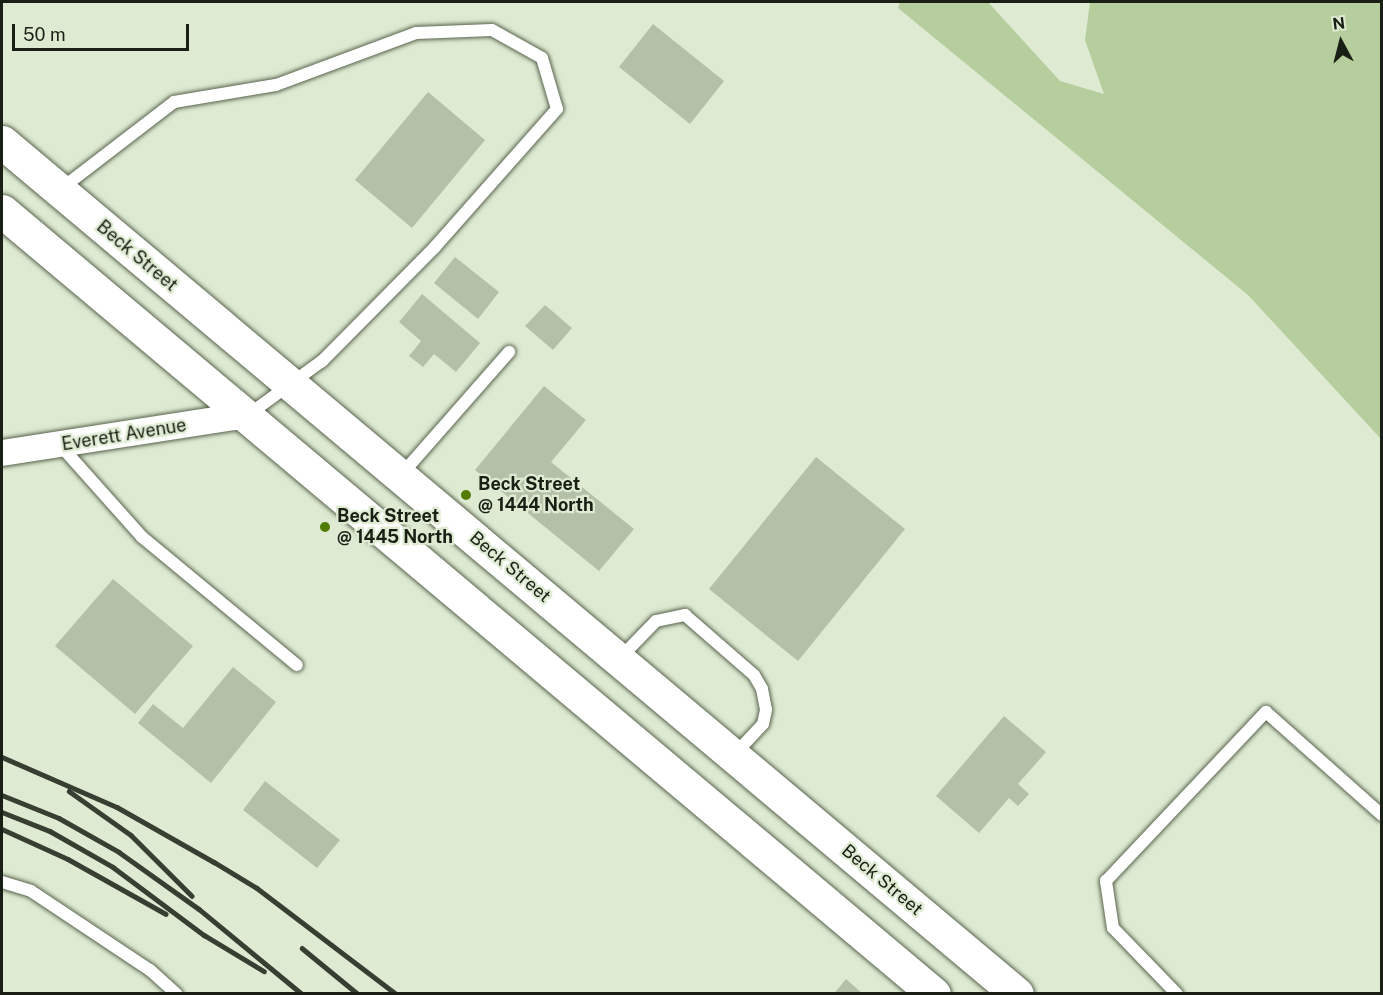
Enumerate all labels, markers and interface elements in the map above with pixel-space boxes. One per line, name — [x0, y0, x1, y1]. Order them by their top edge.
scale bar — [15, 12, 192, 50]
north arrow — [1311, 12, 1371, 72]
text: N — [1331, 13, 1346, 34]
text: 50 m — [23, 24, 66, 45]
street label: Beck Street — [92, 216, 182, 296]
street label: Everett Avenue — [60, 414, 188, 456]
place label: Beck Street @ 1444 North — [478, 474, 594, 516]
marker: Beck Street @ 1444 North — [459, 488, 473, 502]
place label: Beck Street @ 1445 North — [337, 506, 453, 548]
marker: Beck Street @ 1445 North — [318, 520, 332, 534]
street label: Beck Street — [465, 527, 555, 607]
street label: Beck Street — [837, 840, 927, 920]

